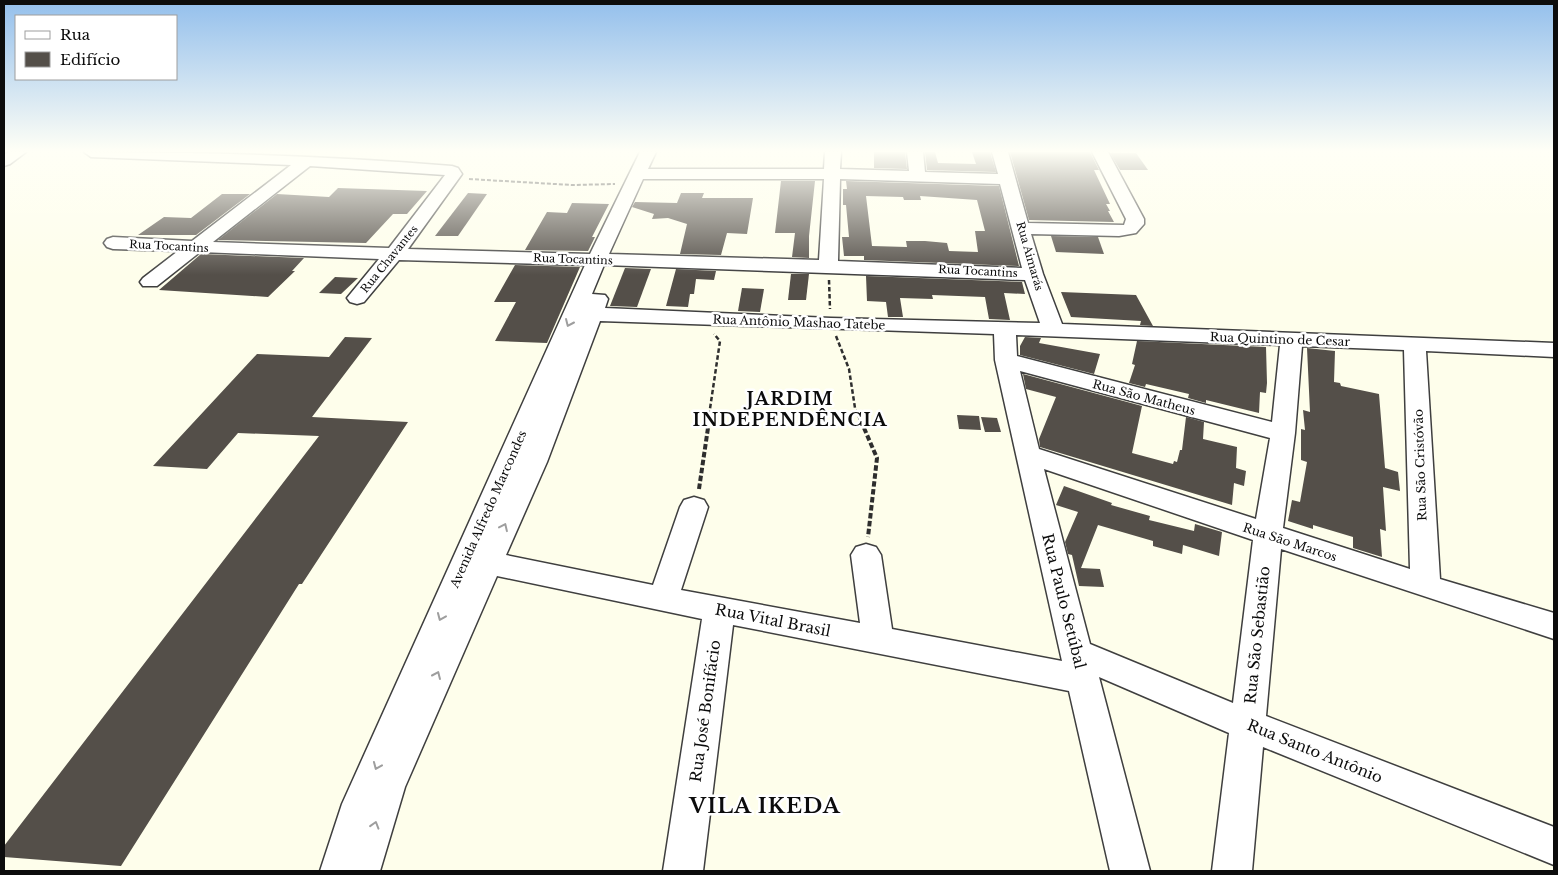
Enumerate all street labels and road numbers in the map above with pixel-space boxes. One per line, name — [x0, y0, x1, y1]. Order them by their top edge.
street label: Rua Aimarás — [1013, 220, 1047, 292]
street label: Rua Chavantes — [357, 222, 421, 296]
street label: Rua Tocantins — [129, 237, 209, 255]
street label: Rua Tocantins — [533, 251, 613, 267]
street label: Rua Tocantins — [938, 262, 1018, 280]
street label: Rua Antônio Mashao Tatebe — [712, 311, 886, 333]
street label: Rua Quintino de Cesar — [1210, 329, 1351, 349]
street label: Rua São Matheus — [1091, 376, 1197, 418]
street label: Rua São Cristóvão — [1411, 409, 1429, 521]
street label: Avenida Alfredo Marcondes — [446, 428, 530, 591]
street label: Rua São Marcos — [1241, 520, 1339, 564]
street label: Rua Paulo Setúbal — [1038, 531, 1090, 671]
street label: Rua São Sebastião — [1240, 565, 1274, 705]
street label: Rua Vital Brasil — [714, 599, 833, 641]
street label: Rua José Bonifácio — [686, 638, 724, 783]
street label: Rua Santo Antônio — [1244, 715, 1386, 787]

